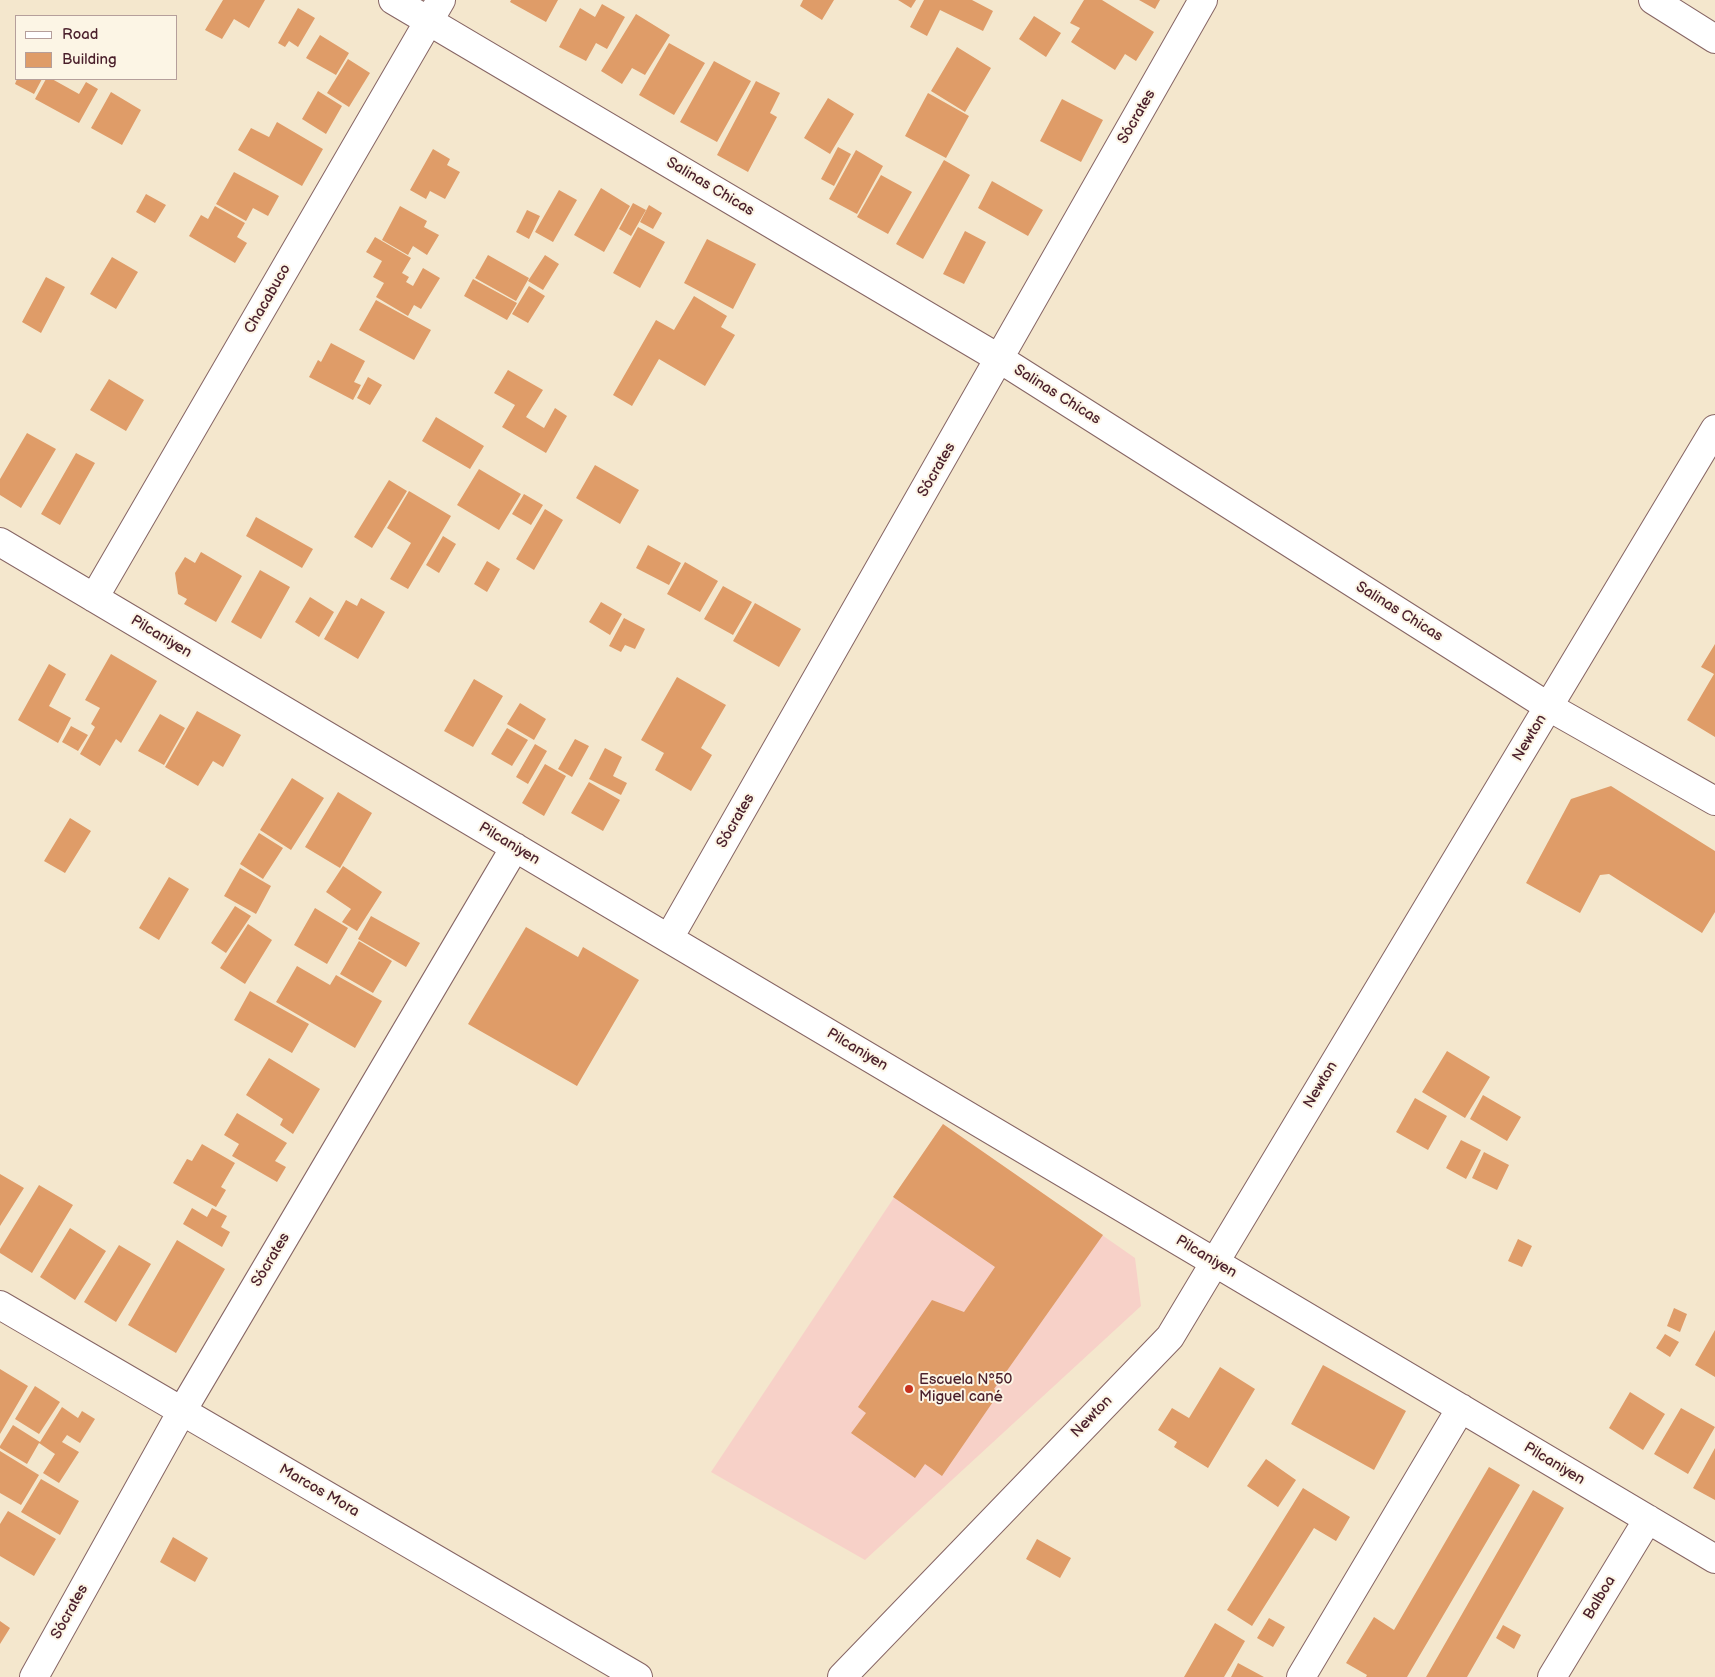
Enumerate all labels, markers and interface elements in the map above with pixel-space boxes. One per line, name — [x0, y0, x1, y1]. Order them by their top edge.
legend — [15, 15, 178, 80]
text: Road — [62, 25, 98, 44]
text: Building — [62, 50, 117, 69]
street label: Sócrates — [1114, 87, 1160, 147]
street label: Salinas Chicas — [663, 154, 757, 220]
street label: Chacabuco — [241, 261, 295, 337]
street label: Salinas Chicas — [1010, 361, 1104, 429]
street label: Sócrates — [914, 440, 960, 500]
street label: Salinas Chicas — [1352, 578, 1446, 646]
street label: Pilcaniyen — [127, 612, 195, 662]
street label: Newton — [1509, 711, 1551, 765]
street label: Sócrates — [713, 791, 759, 851]
street label: Pilcaniyen — [475, 819, 543, 869]
street label: Pilcaniyen — [823, 1025, 891, 1075]
street label: Newton — [1300, 1058, 1342, 1112]
street label: Sócrates — [248, 1230, 294, 1290]
street label: Pilcaniyen — [1172, 1232, 1240, 1282]
place label: Escuela Nº50 Miguel cané — [919, 1371, 1012, 1406]
marker: Escuela Nº50 Miguel cané — [903, 1383, 915, 1395]
street label: Newton — [1068, 1392, 1116, 1442]
street label: Pilcaniyen — [1520, 1439, 1588, 1489]
street label: Marcos Mora — [276, 1461, 362, 1521]
street label: Balboa — [1580, 1573, 1620, 1623]
street label: Sócrates — [48, 1582, 92, 1642]

